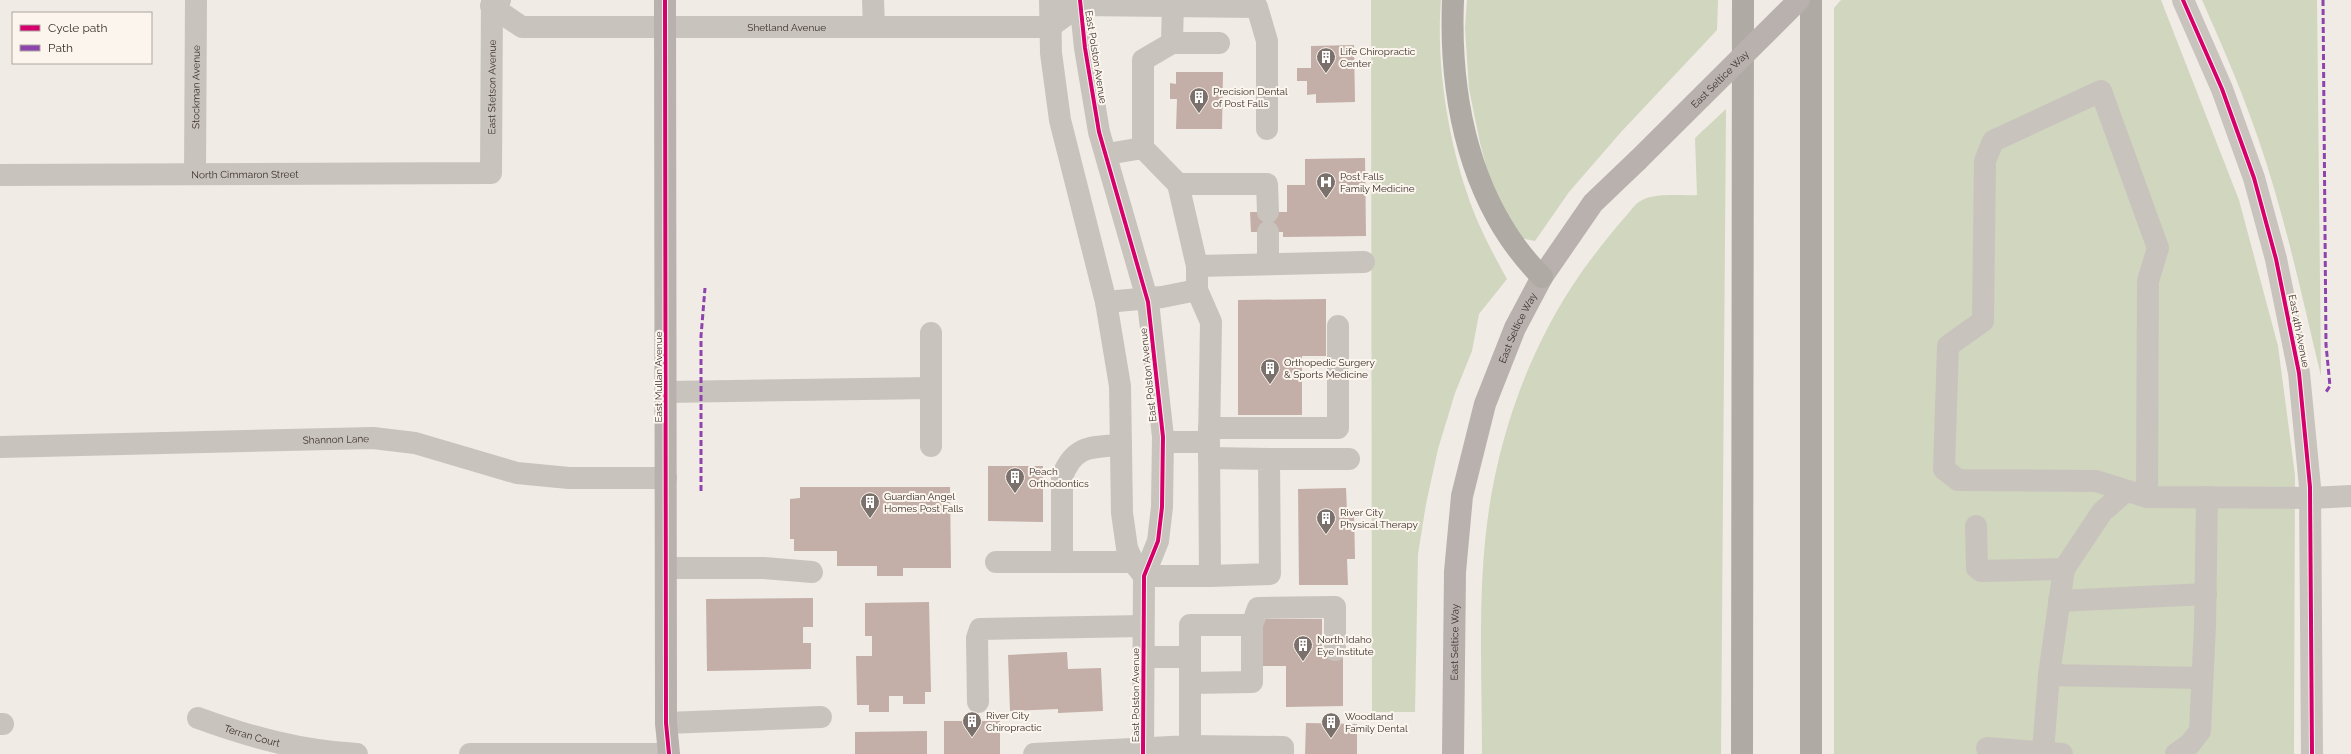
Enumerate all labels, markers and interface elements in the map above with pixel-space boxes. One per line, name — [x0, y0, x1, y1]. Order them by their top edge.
street label: East Polston Avenue — [1083, 10, 1109, 105]
legend — [12, 12, 152, 64]
text: Cycle path — [48, 21, 107, 35]
street label: Shetland Avenue — [747, 22, 826, 33]
street label: East Stetson Avenue — [486, 39, 497, 134]
text: Path — [48, 41, 73, 55]
street label: Stockman Avenue — [190, 45, 201, 129]
building icon: Life Chiropractic Center — [1315, 46, 1337, 74]
place label: Life Chiropractic Center — [1340, 46, 1416, 69]
street label: East Seltice Way — [1688, 48, 1751, 110]
building icon: Precision Dental of Post Falls — [1188, 86, 1210, 114]
place label: Precision Dental of Post Falls — [1213, 86, 1288, 109]
street label: North Cimmaron Street — [191, 168, 299, 180]
hospital icon: Post Falls Family Medicine — [1315, 171, 1337, 199]
place label: Post Falls Family Medicine — [1340, 171, 1415, 194]
street label: East Seltice Way — [1496, 290, 1539, 365]
street label: East 4th Avenue — [2287, 294, 2312, 369]
street label: East Polston Avenue — [1138, 327, 1158, 422]
street label: East Mullan Avenue — [653, 331, 664, 423]
building icon: Orthopedic Surgery & Sports Medicine — [1259, 357, 1281, 385]
place label: Orthopedic Surgery & Sports Medicine — [1284, 357, 1376, 380]
street label: Shannon Lane — [303, 433, 369, 445]
building icon: Peach Orthodontics — [1004, 466, 1026, 494]
place label: Peach Orthodontics — [1029, 466, 1089, 489]
building icon: Guardian Angel Homes Post Falls — [859, 491, 881, 519]
place label: Guardian Angel Homes Post Falls — [884, 491, 964, 514]
building icon: River City Physical Therapy — [1315, 507, 1337, 535]
place label: River City Physical Therapy — [1340, 507, 1419, 530]
street label: East Seltice Way — [1448, 603, 1460, 680]
building icon: North Idaho Eye Institute — [1292, 634, 1314, 662]
place label: North Idaho Eye Institute — [1317, 634, 1374, 657]
street label: East Polston Avenue — [1130, 648, 1141, 742]
building icon: River City Chiropractic — [961, 710, 983, 738]
place label: River City Chiropractic — [986, 710, 1042, 733]
building icon: Woodland Family Dental — [1320, 711, 1342, 739]
place label: Woodland Family Dental — [1345, 711, 1408, 734]
street label: Terran Court — [223, 722, 282, 748]

